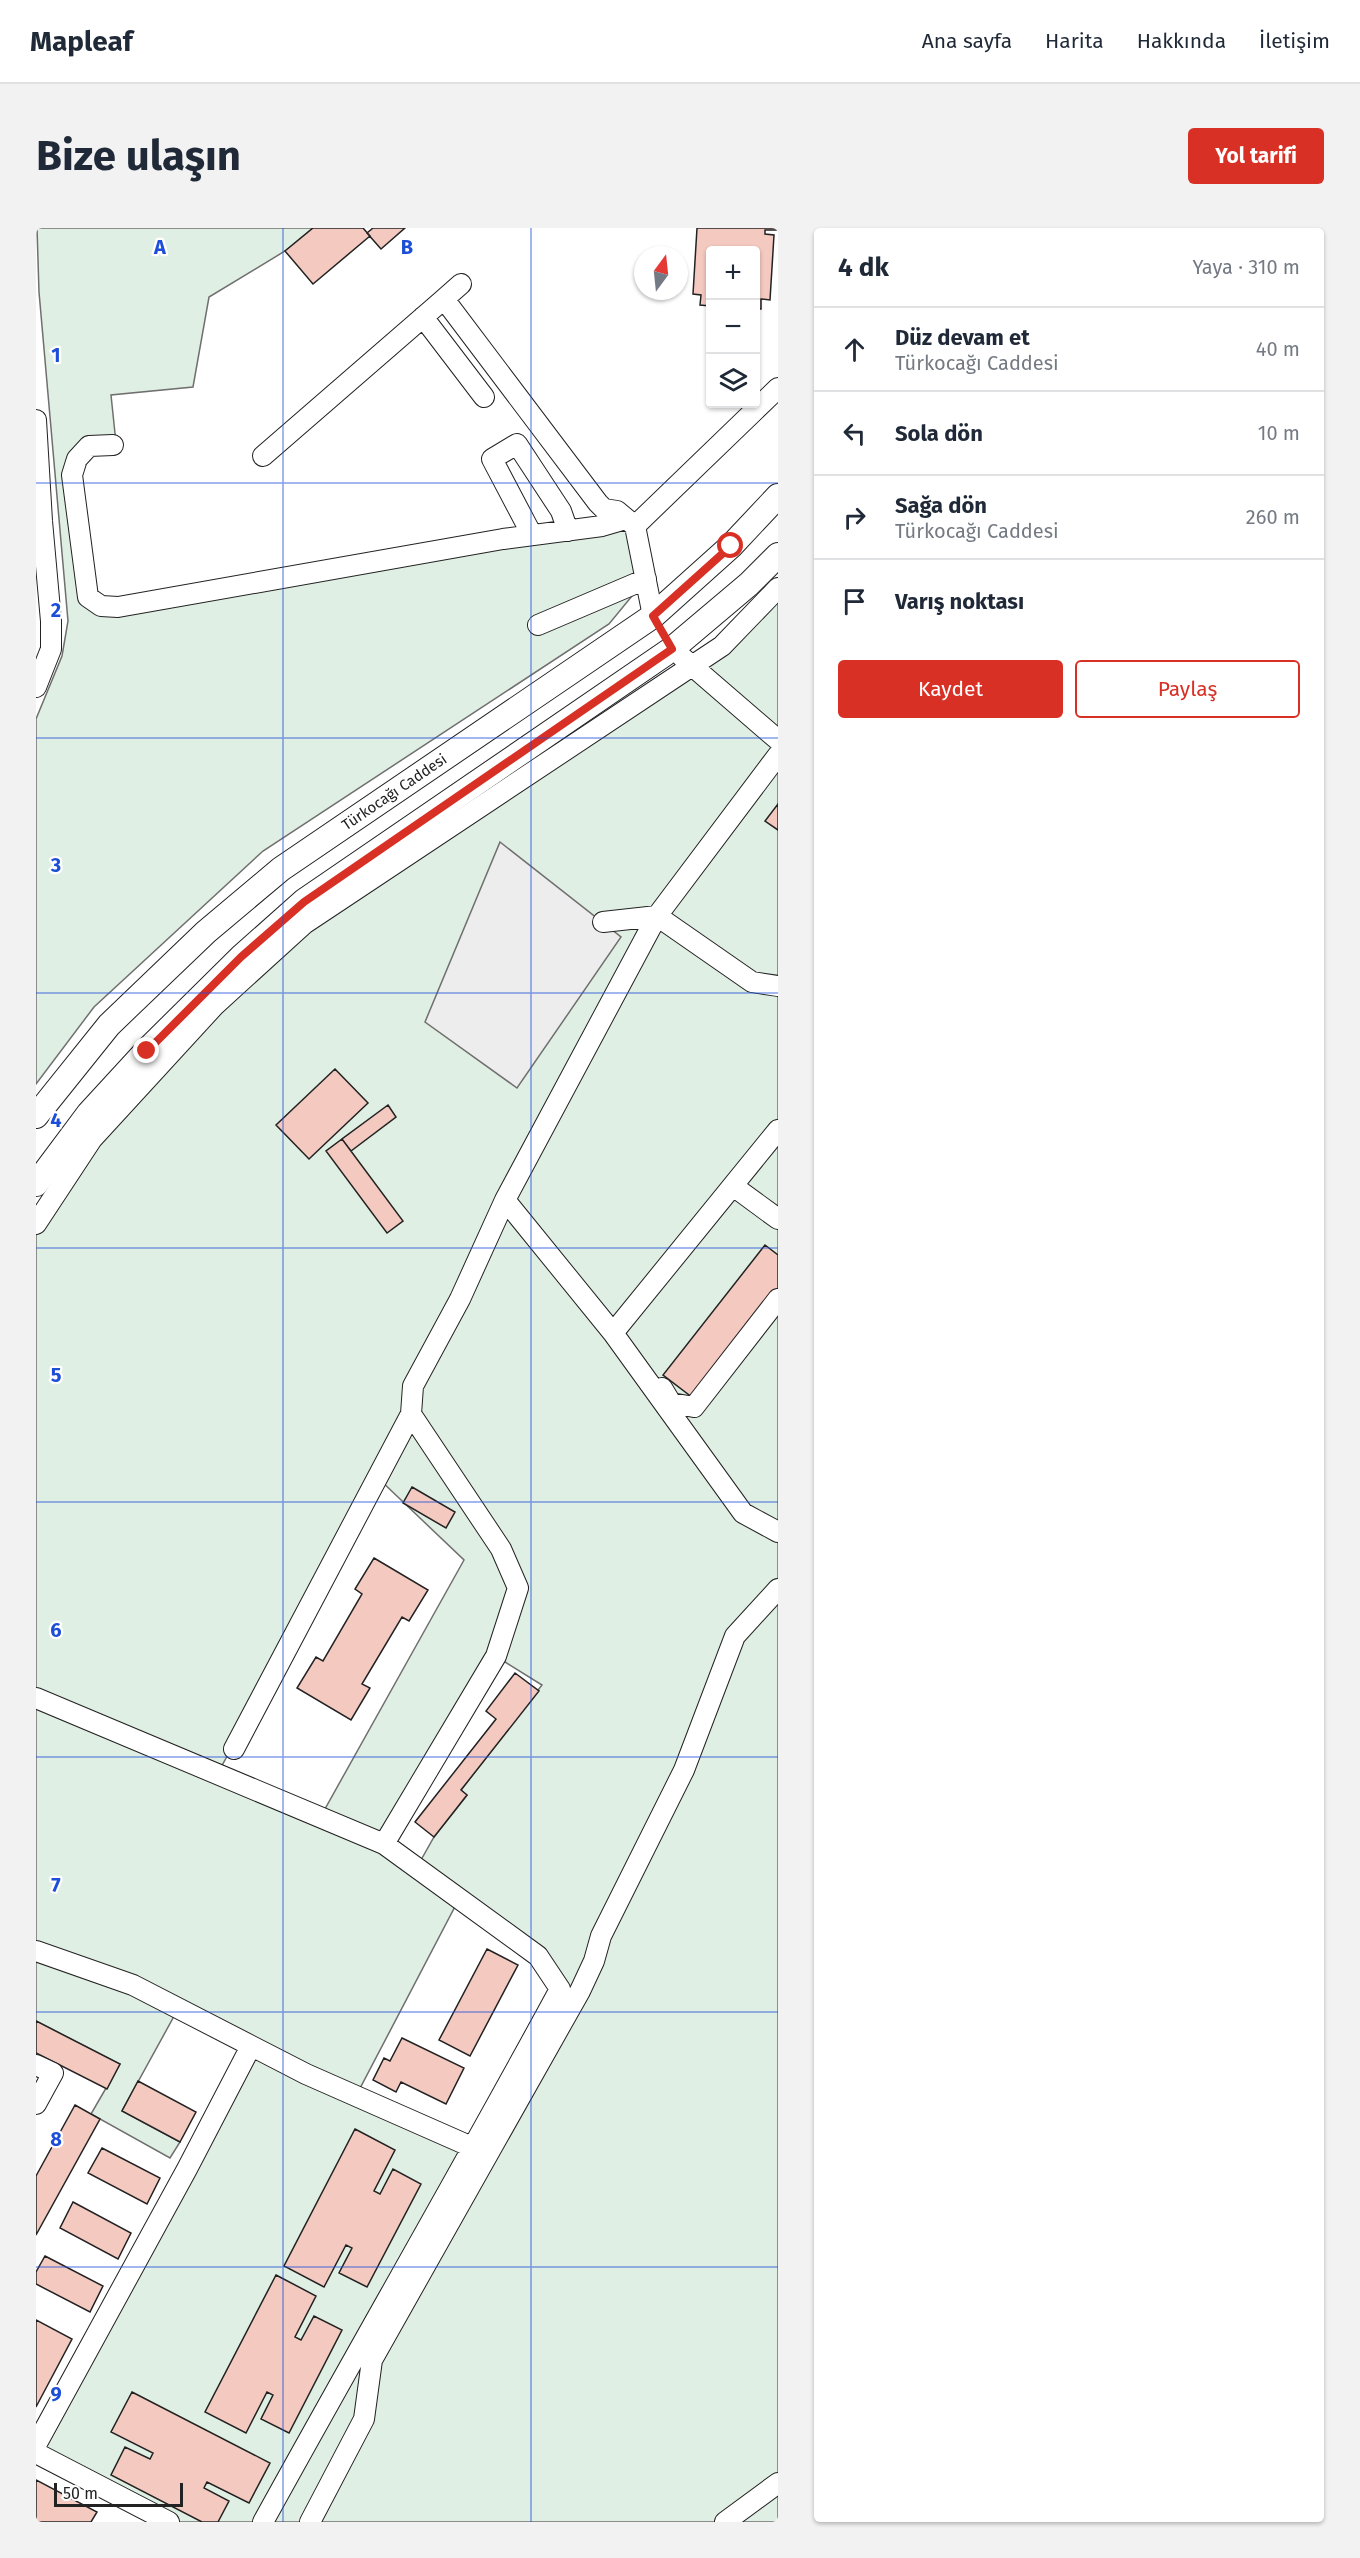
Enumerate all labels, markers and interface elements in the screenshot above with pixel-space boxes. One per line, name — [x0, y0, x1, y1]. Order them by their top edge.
text: Mapleaf — [30, 25, 133, 58]
text: Ana sayfa — [922, 28, 1012, 54]
text: Harita — [1045, 28, 1104, 54]
text: Hakkında — [1137, 28, 1226, 54]
text: İletişim — [1259, 28, 1330, 54]
button: Yol tarifi — [1188, 128, 1324, 184]
text: Bize ulaşın — [36, 131, 241, 181]
text: A — [153, 235, 167, 259]
text: B — [401, 235, 413, 259]
north arrow — [634, 246, 688, 300]
map controls — [706, 246, 760, 408]
button: + — [706, 246, 760, 300]
text: 4 dk — [838, 252, 889, 283]
text: Yaya · 310 m — [1192, 255, 1300, 279]
button: − — [706, 300, 760, 354]
text: Düz devam et — [895, 324, 1030, 351]
icon: ahead — [838, 333, 871, 366]
text: 40 m — [1256, 337, 1300, 361]
text: 1 — [51, 343, 61, 367]
text: Türkocağı Caddesi — [895, 351, 1059, 375]
button: layers — [706, 354, 760, 408]
icon: left — [838, 417, 871, 450]
text: Sola dön — [895, 420, 983, 447]
text: 10 m — [1258, 421, 1300, 445]
text: Sağa dön — [895, 492, 987, 519]
icon: right — [838, 501, 871, 534]
text: 260 m — [1246, 505, 1300, 529]
text: Türkocağı Caddesi — [895, 519, 1059, 543]
route start — [717, 532, 743, 558]
icon: arrive — [838, 585, 871, 618]
text: Varış noktası — [895, 588, 1024, 615]
text: 2 — [51, 598, 61, 622]
button: Kaydet — [838, 660, 1063, 718]
button: Paylaş — [1075, 660, 1300, 718]
street label: Türkocağı Caddesi — [338, 750, 450, 834]
text: 3 — [50, 853, 61, 877]
route end — [133, 1037, 159, 1063]
text: 4 — [50, 1108, 62, 1132]
text: 5 — [51, 1363, 62, 1387]
text: 6 — [50, 1618, 62, 1642]
text: 7 — [51, 1873, 61, 1897]
text: 8 — [50, 2127, 62, 2151]
text: 9 — [50, 2382, 62, 2406]
scale bar — [54, 2480, 183, 2508]
text: 50 m — [63, 2484, 98, 2503]

